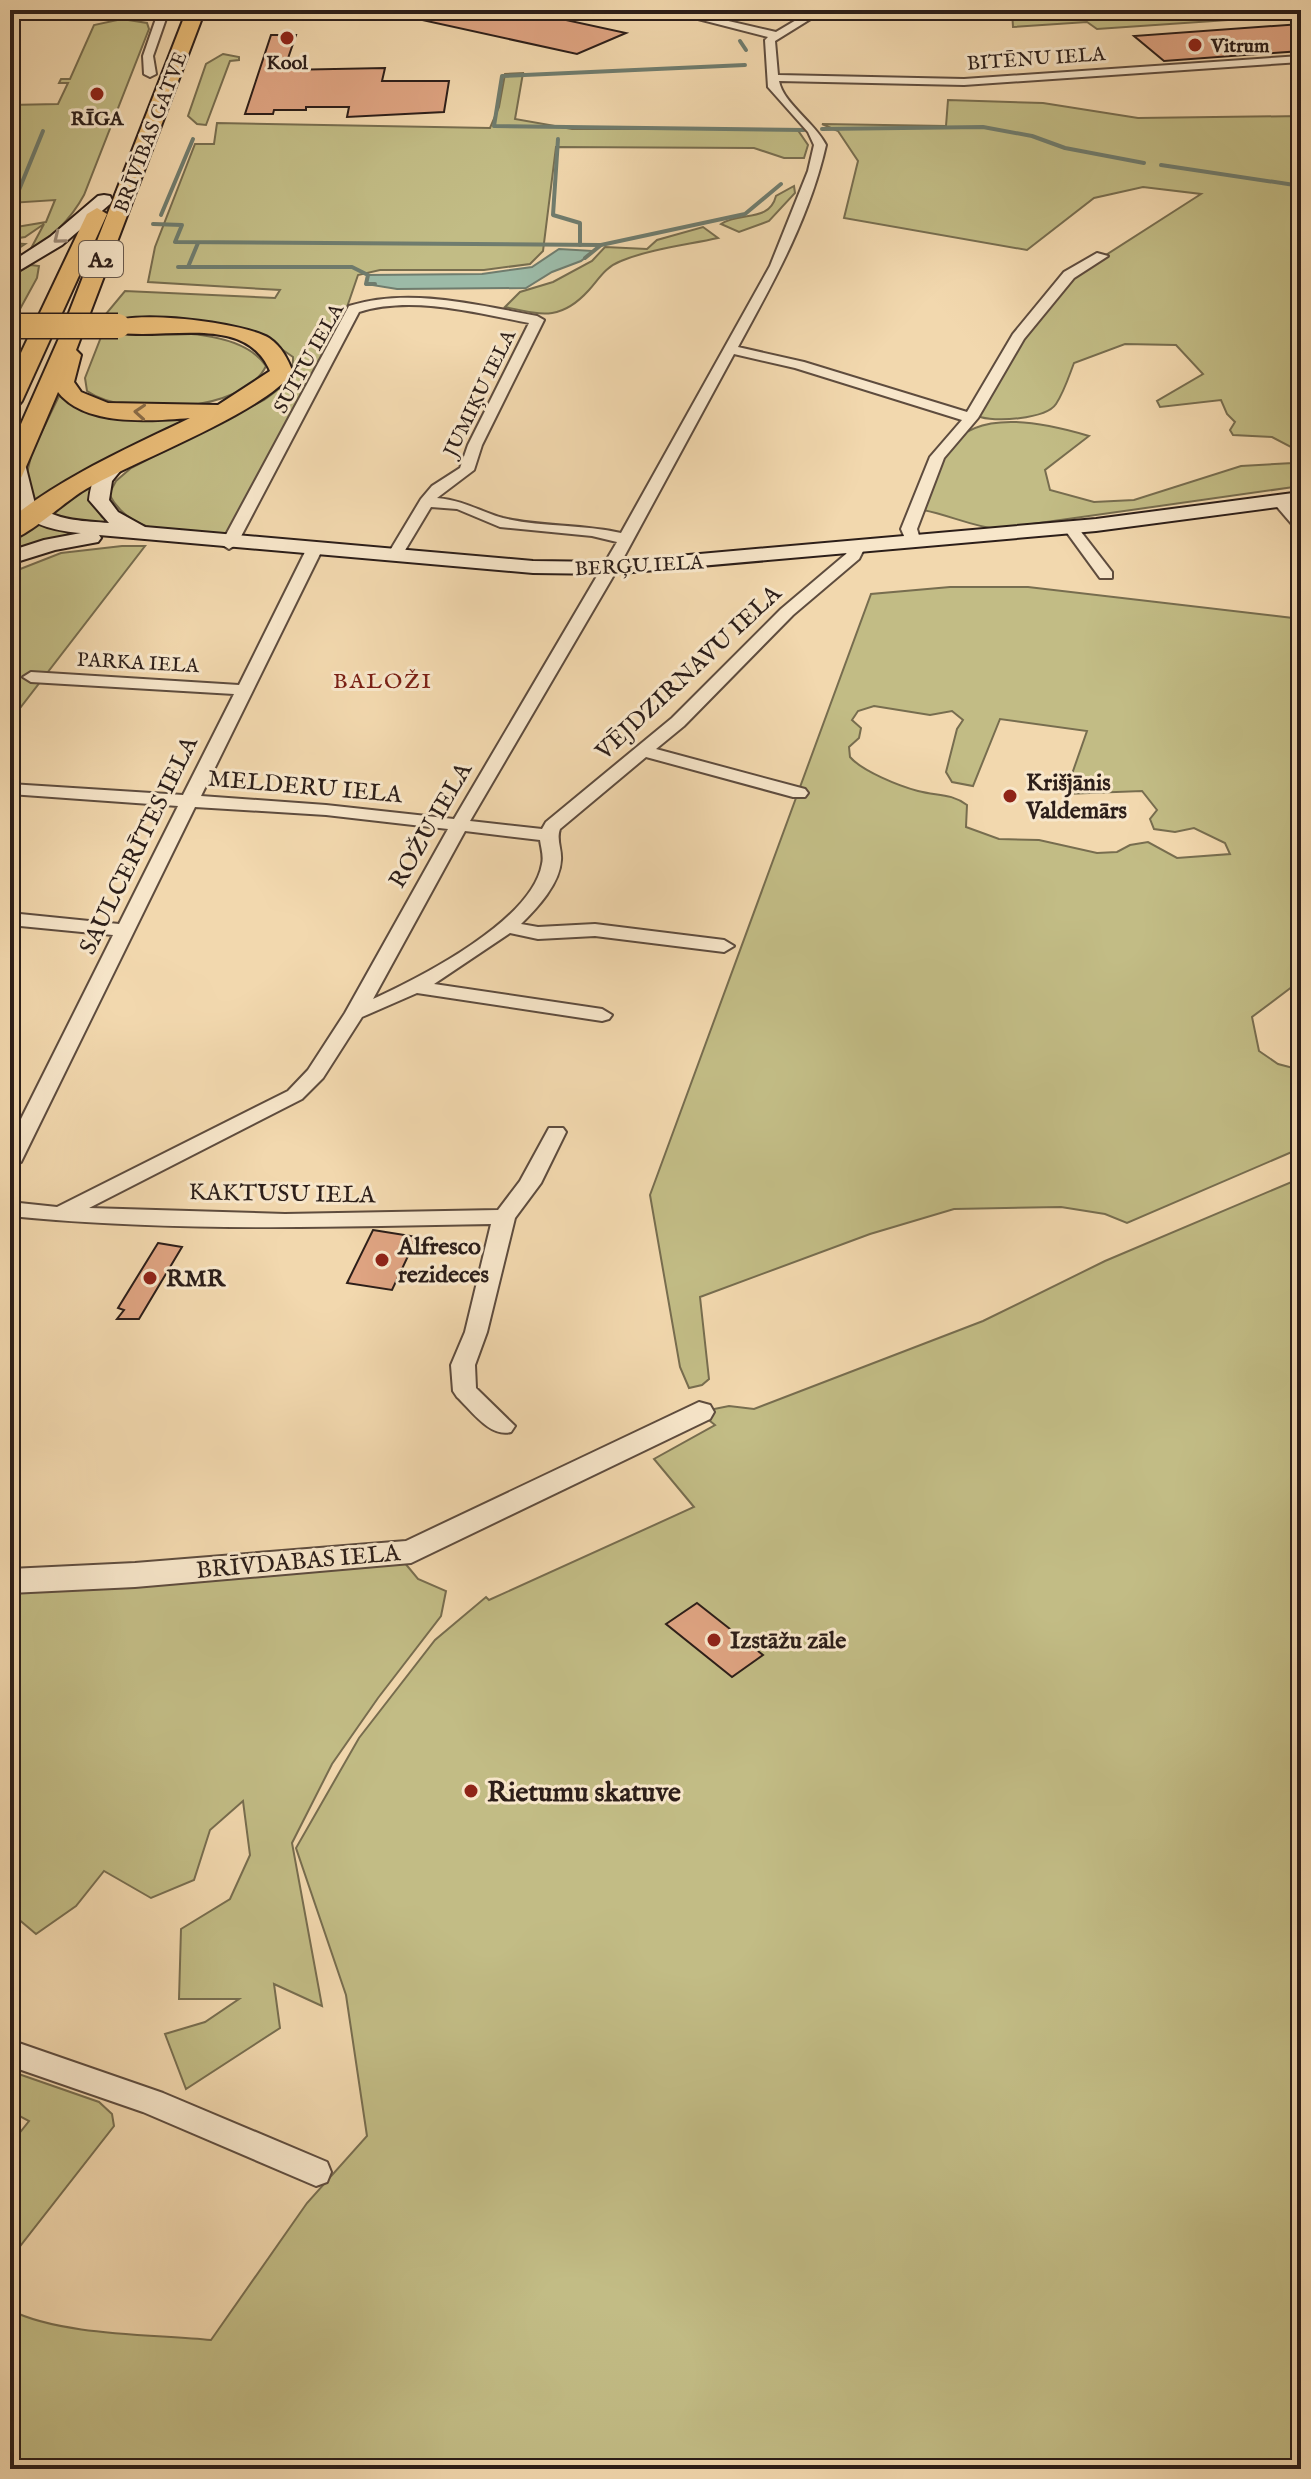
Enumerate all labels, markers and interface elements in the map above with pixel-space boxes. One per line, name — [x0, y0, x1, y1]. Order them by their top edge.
marker: Kool — [278, 29, 296, 47]
place label: Vitrum — [1210, 34, 1270, 59]
marker: Vitrum — [1186, 36, 1204, 54]
street label: BITĒNU IELA — [966, 42, 1107, 77]
street label: BRĪVĪBAS GATVE — [109, 48, 194, 217]
place label: Kool — [266, 51, 308, 76]
marker: RĪGA — [88, 85, 106, 103]
place label: RĪGA — [71, 107, 125, 132]
one-way arrow — [53, 228, 68, 243]
road number: A2 — [79, 241, 123, 277]
street label: SUITU IELA — [269, 299, 350, 418]
street label: JUMIĶU IELA — [438, 326, 522, 463]
one-way arrow — [134, 404, 147, 421]
street label: BERĢU IELA — [574, 551, 705, 582]
street label: VĒJDZIRNAVU IELA — [589, 578, 789, 768]
street label: PARKA IELA — [76, 648, 200, 679]
district label: BALOŽI — [333, 668, 433, 696]
street label: SAULCERĪTES IELA — [73, 731, 206, 960]
street label: ROŽU IELA — [383, 757, 480, 894]
street label: MELDERU IELA — [206, 764, 404, 812]
place label: Krišjānis Valdemārs — [1025, 768, 1128, 827]
marker: Krišjānis Valdemārs — [1001, 787, 1019, 805]
street label: KAKTUSU IELA — [188, 1177, 376, 1212]
place label: Alfresco rezideces — [397, 1232, 489, 1291]
marker: Alfresco rezideces — [373, 1251, 391, 1269]
place label: RMR — [166, 1264, 227, 1295]
marker: RMR — [141, 1269, 159, 1287]
street label: BRĪVDABAS IELA — [195, 1538, 402, 1587]
place label: Izstāžu zāle — [730, 1626, 846, 1657]
marker: Izstāžu zāle — [705, 1631, 723, 1649]
place label: Rietumu skatuve — [487, 1776, 681, 1811]
marker: Rietumu skatuve — [462, 1782, 480, 1800]

